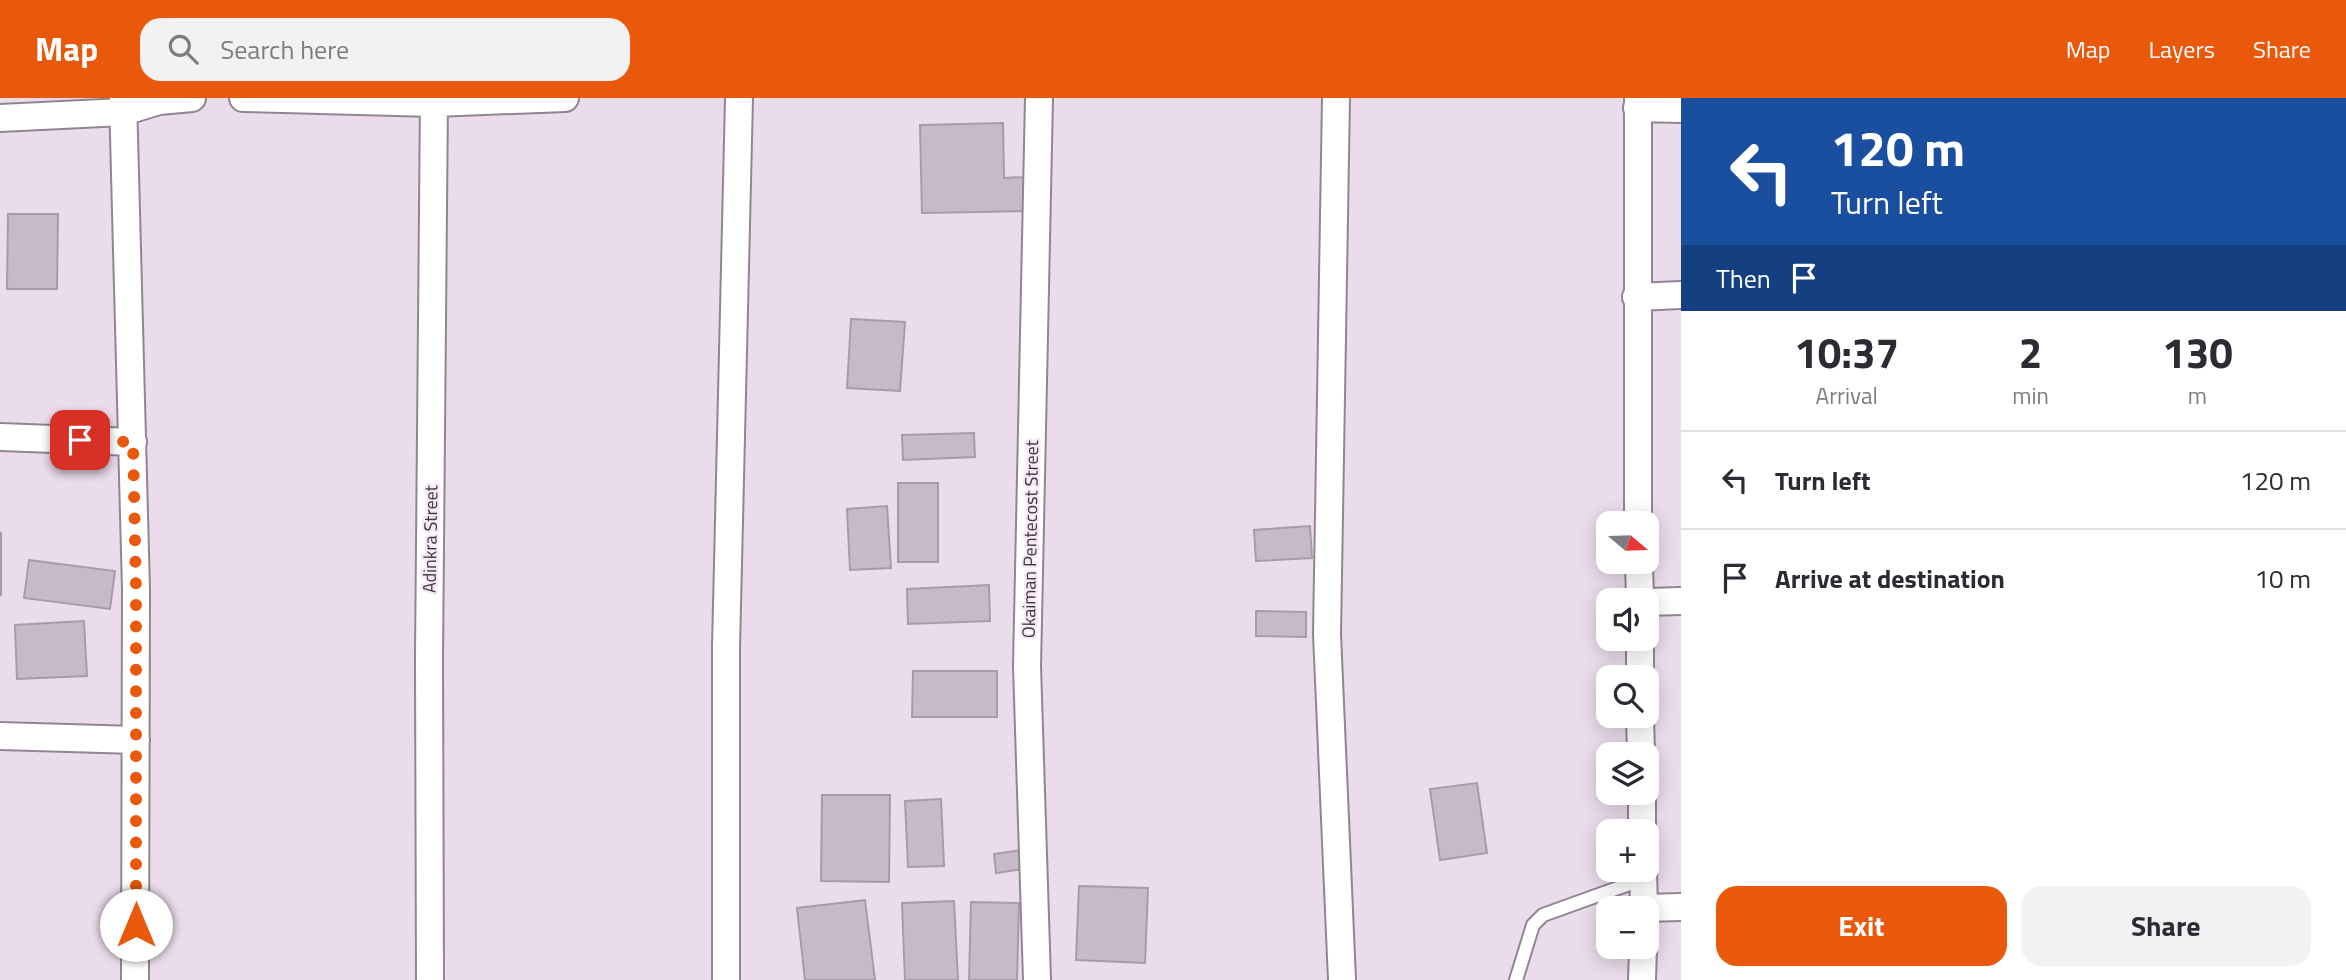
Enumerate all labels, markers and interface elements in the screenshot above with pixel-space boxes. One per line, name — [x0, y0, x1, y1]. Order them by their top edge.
search box — [140, 18, 630, 81]
text: Map — [35, 24, 98, 74]
icon: search — [164, 30, 202, 68]
text: Search here — [220, 30, 349, 69]
text: Map — [2066, 31, 2111, 67]
text: Layers — [2149, 31, 2215, 67]
text: Share — [2253, 31, 2311, 67]
text: 120 m — [1831, 110, 1965, 185]
icon: left — [1716, 126, 1807, 217]
text: Turn left — [1831, 178, 1943, 226]
text: Then — [1716, 259, 1771, 298]
icon: arrive — [1785, 259, 1823, 297]
text: 10:37 — [1794, 320, 1899, 384]
text: 2 — [2019, 320, 2042, 384]
text: 130 — [2162, 320, 2233, 384]
text: Arrival — [1815, 378, 1878, 413]
text: min — [2012, 378, 2049, 413]
text: m — [2188, 378, 2207, 413]
pin — [50, 410, 110, 470]
icon: arrive — [61, 421, 99, 459]
street label: Okaiman Pentecost Street — [1015, 439, 1045, 638]
icon: left — [1716, 461, 1754, 499]
text: Turn left — [1775, 461, 1870, 500]
text: 120 m — [2240, 461, 2311, 500]
street label: Adinkra Street — [416, 484, 444, 593]
north arrow — [1596, 511, 1659, 574]
map controls — [1596, 511, 1659, 959]
icon: arrive — [1716, 559, 1754, 597]
text: Arrive at destination — [1775, 559, 2005, 598]
text: 10 m — [2254, 559, 2311, 598]
button: sound — [1596, 588, 1659, 651]
button: search — [1596, 665, 1659, 728]
button: layers — [1596, 742, 1659, 805]
button: + — [1596, 819, 1659, 882]
button: Exit — [1716, 886, 2007, 966]
button: Share — [2021, 886, 2311, 966]
position arrow — [99, 888, 173, 962]
button: − — [1596, 896, 1659, 959]

